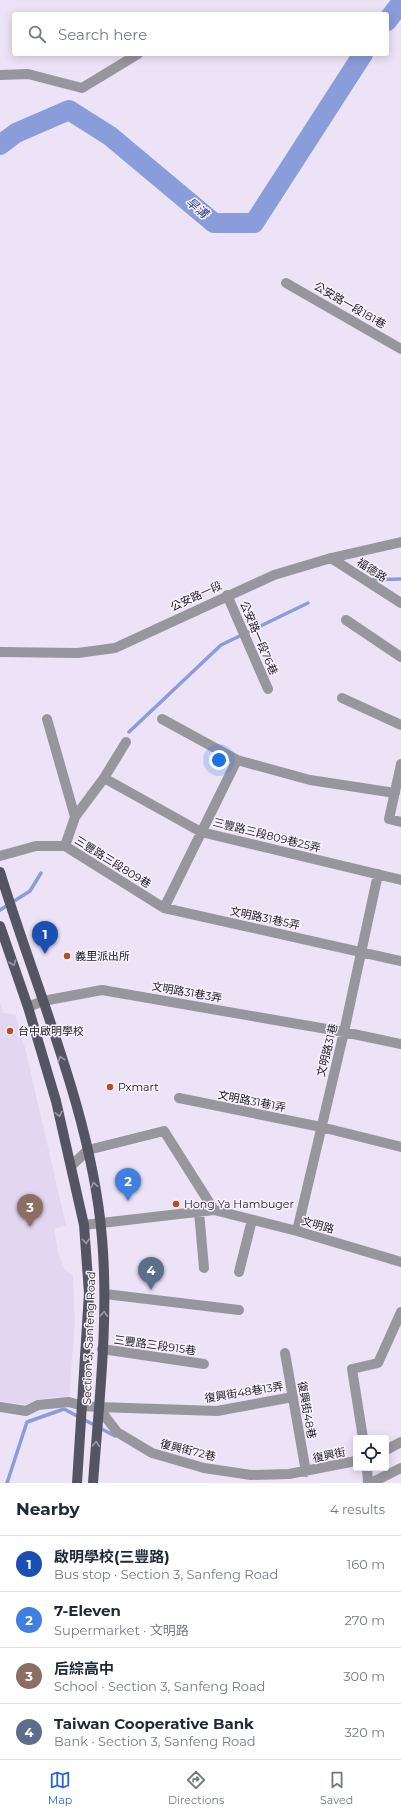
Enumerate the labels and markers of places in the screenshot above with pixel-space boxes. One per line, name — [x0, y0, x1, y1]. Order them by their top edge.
pin: 1 — [32, 921, 58, 954]
place label: 義里派出所 — [75, 949, 130, 963]
marker: 義里派出所 — [62, 951, 72, 961]
place label: 台中啟明學校 — [18, 1024, 84, 1038]
marker: 台中啟明學校 — [5, 1026, 15, 1036]
place label: Pxmart — [118, 1080, 159, 1094]
marker: Pxmart — [105, 1082, 115, 1092]
pin: 2 — [115, 1168, 141, 1201]
pin: 3 — [17, 1194, 43, 1227]
place label: Hong Ya Hambuger — [184, 1197, 294, 1211]
marker: Hong Ya Hambuger — [171, 1199, 181, 1209]
pin: 4 — [138, 1257, 164, 1290]

